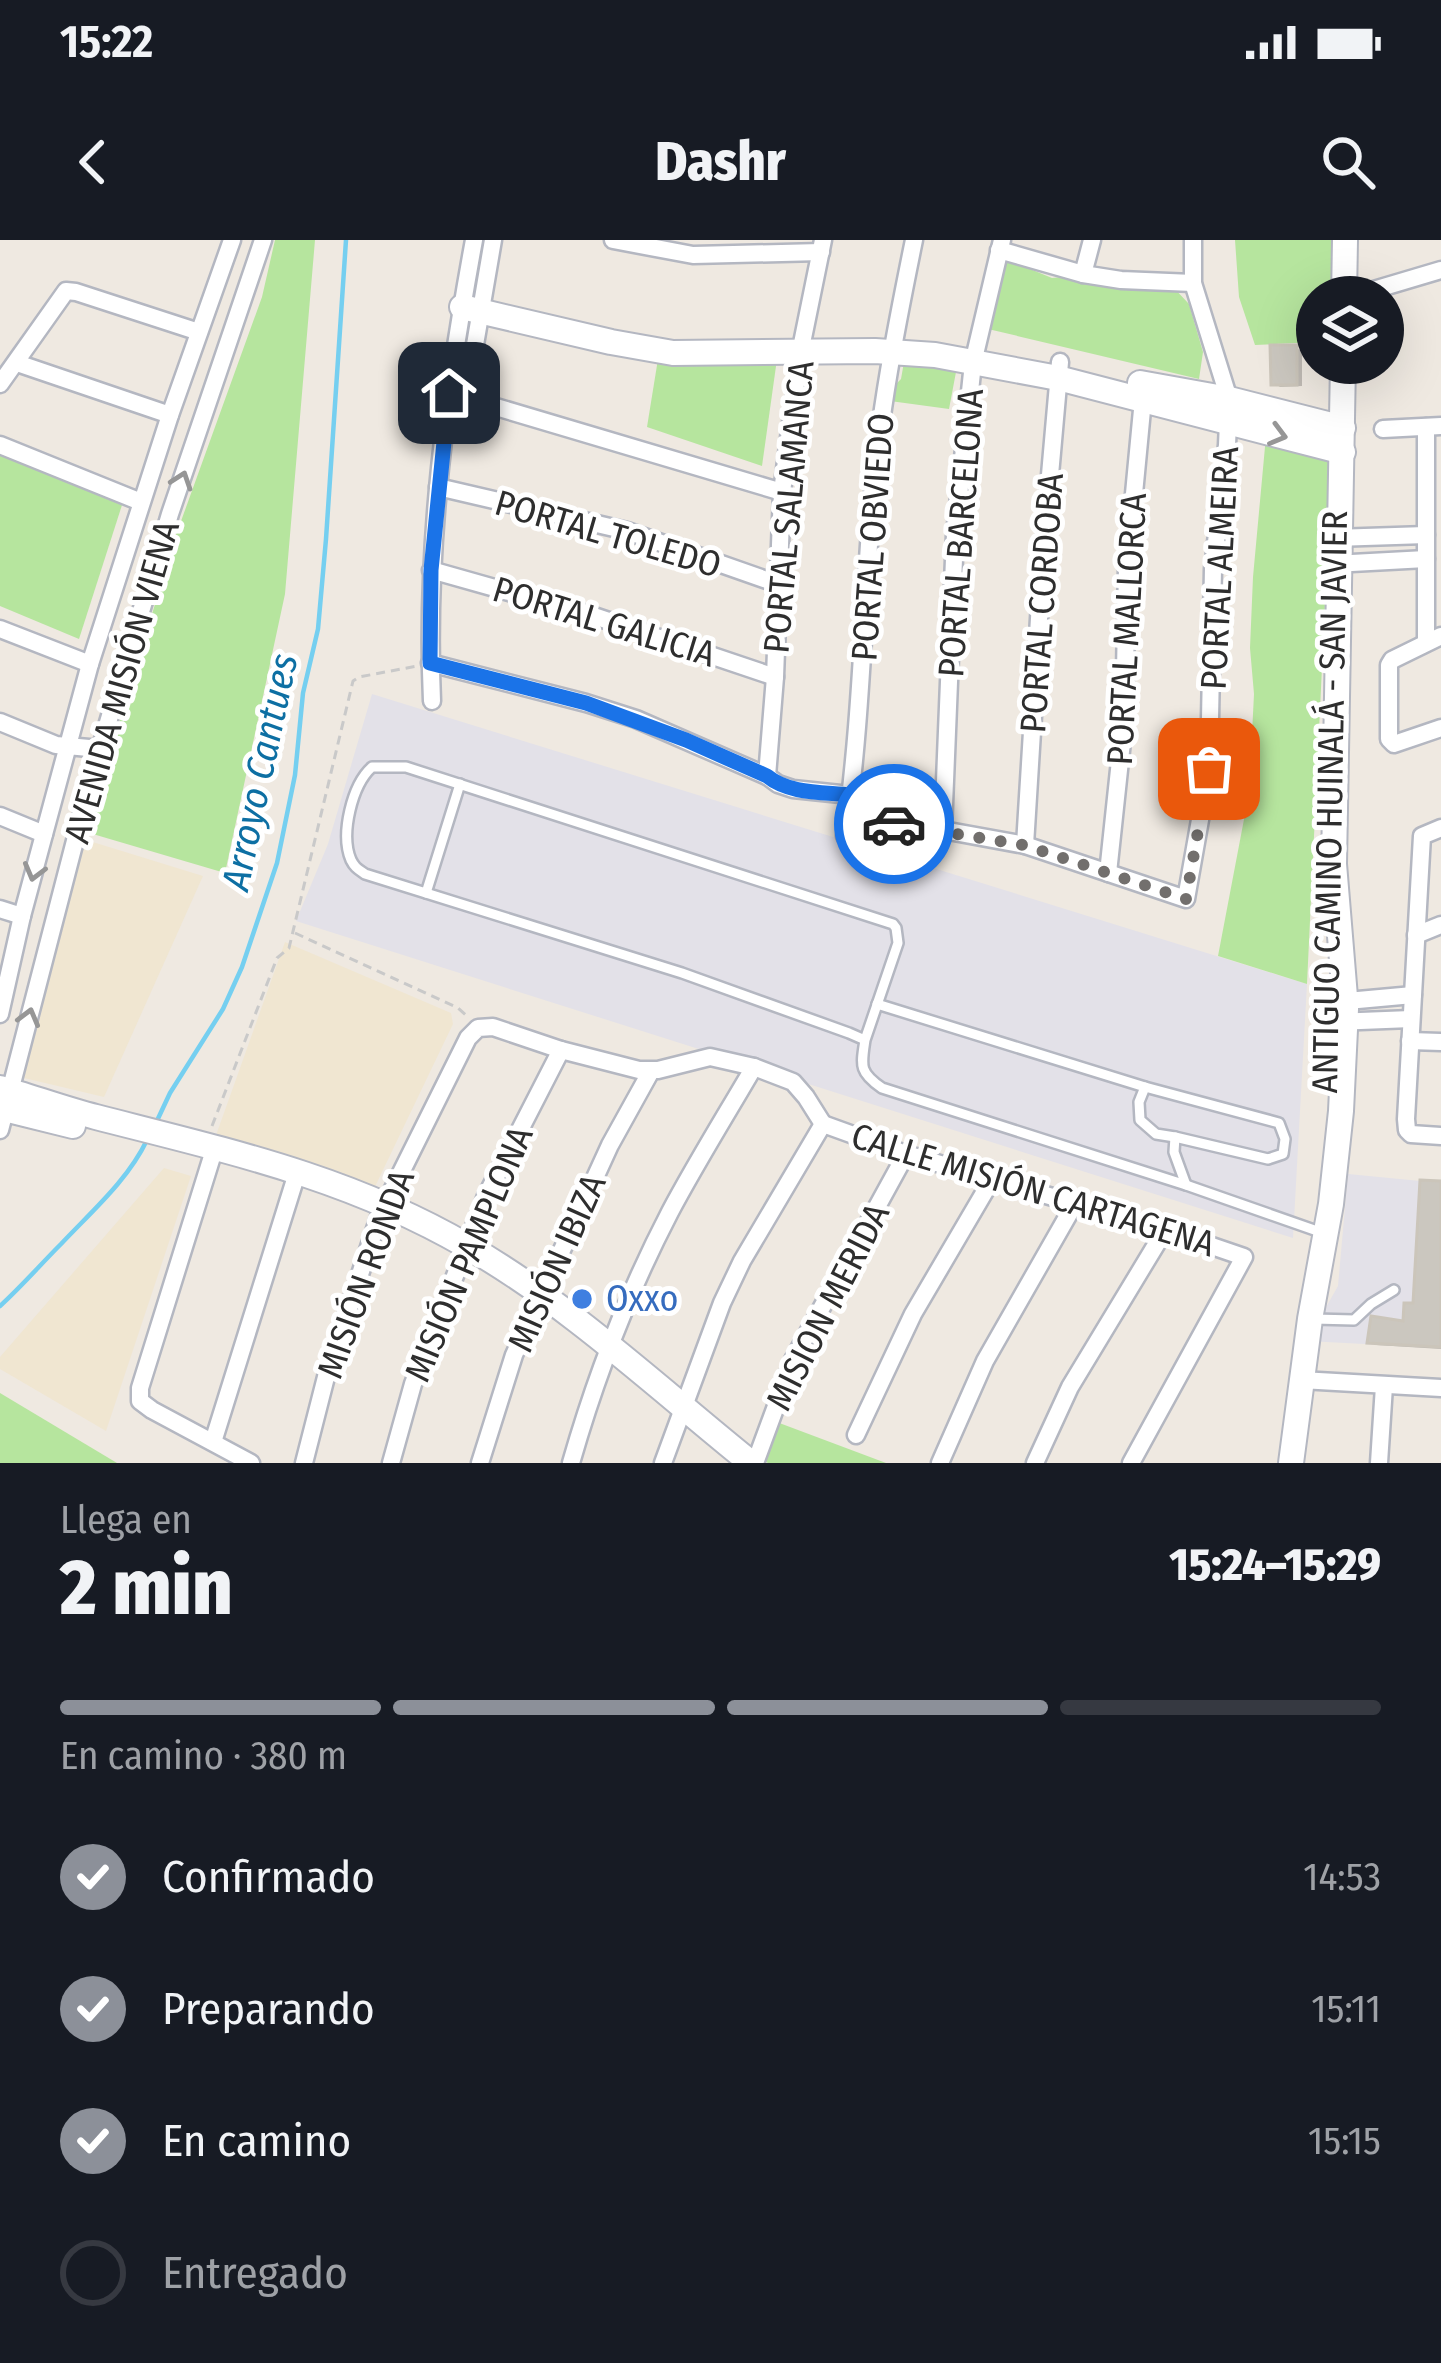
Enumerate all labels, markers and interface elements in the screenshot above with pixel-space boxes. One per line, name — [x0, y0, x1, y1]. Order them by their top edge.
text: 15:22 — [60, 15, 153, 69]
icon: back — [60, 129, 126, 195]
icon: search — [1315, 129, 1381, 195]
text: Dashr — [655, 130, 786, 194]
map controls — [1296, 276, 1404, 384]
button: layers — [1296, 276, 1404, 384]
pin — [398, 342, 500, 444]
street label: PORTAL SALAMANCA — [754, 359, 824, 655]
icon: home — [416, 360, 482, 426]
street label: PORTAL BARCELONA — [929, 387, 993, 679]
street label: PORTAL OBVIEDO — [842, 412, 904, 662]
one-way arrow — [1268, 420, 1288, 445]
street label: PORTAL ALMEIRA — [1192, 445, 1248, 691]
one-way arrow — [168, 471, 192, 492]
street label: PORTAL CORDOBA — [1011, 472, 1073, 734]
street label: PORTAL TOLEDO — [490, 481, 726, 587]
street label: PORTAL MALLORCA — [1098, 492, 1156, 766]
street label: ANTIGUO CAMINO HUINALÁ - SAN JAVIER — [1302, 510, 1357, 1094]
street label: AVENIDA MISIÓN VIENA — [55, 516, 189, 848]
street label: PORTAL GALICIA — [488, 567, 721, 677]
water label: Arroyo Cantues — [212, 650, 307, 896]
pin — [1158, 718, 1260, 820]
icon: bag — [1176, 736, 1242, 802]
courier — [834, 764, 954, 884]
icon: car — [861, 791, 927, 857]
one-way arrow — [23, 862, 48, 882]
one-way arrow — [15, 1007, 40, 1028]
street label: CALLE MISIÓN CARTAGENA — [846, 1114, 1220, 1266]
street label: MISIÓN PAMPLONA — [395, 1120, 543, 1388]
street label: MISIÓN RONDA — [308, 1164, 424, 1384]
street label: MISIÓN IBIZA — [498, 1167, 616, 1359]
street label: MISION MERIDA — [757, 1196, 899, 1418]
place label: Oxxo — [606, 1277, 678, 1321]
marker: Oxxo — [569, 1286, 595, 1312]
text: Llega en — [60, 1497, 192, 1543]
text: 15:24–15:29 — [1169, 1538, 1381, 1592]
text: 2 min — [60, 1541, 233, 1635]
text: En camino · 380 m — [60, 1733, 347, 1779]
icon: check — [60, 1844, 126, 1910]
text: Confirmado — [162, 1850, 375, 1904]
text: 14:53 — [1303, 1854, 1381, 1900]
icon: check — [60, 1976, 126, 2042]
text: Preparando — [162, 1982, 375, 2036]
text: 15:11 — [1311, 1986, 1381, 2032]
icon: check — [60, 2108, 126, 2174]
text: En camino — [162, 2114, 351, 2168]
text: 15:15 — [1308, 2118, 1381, 2164]
text: Entregado — [162, 2246, 348, 2300]

